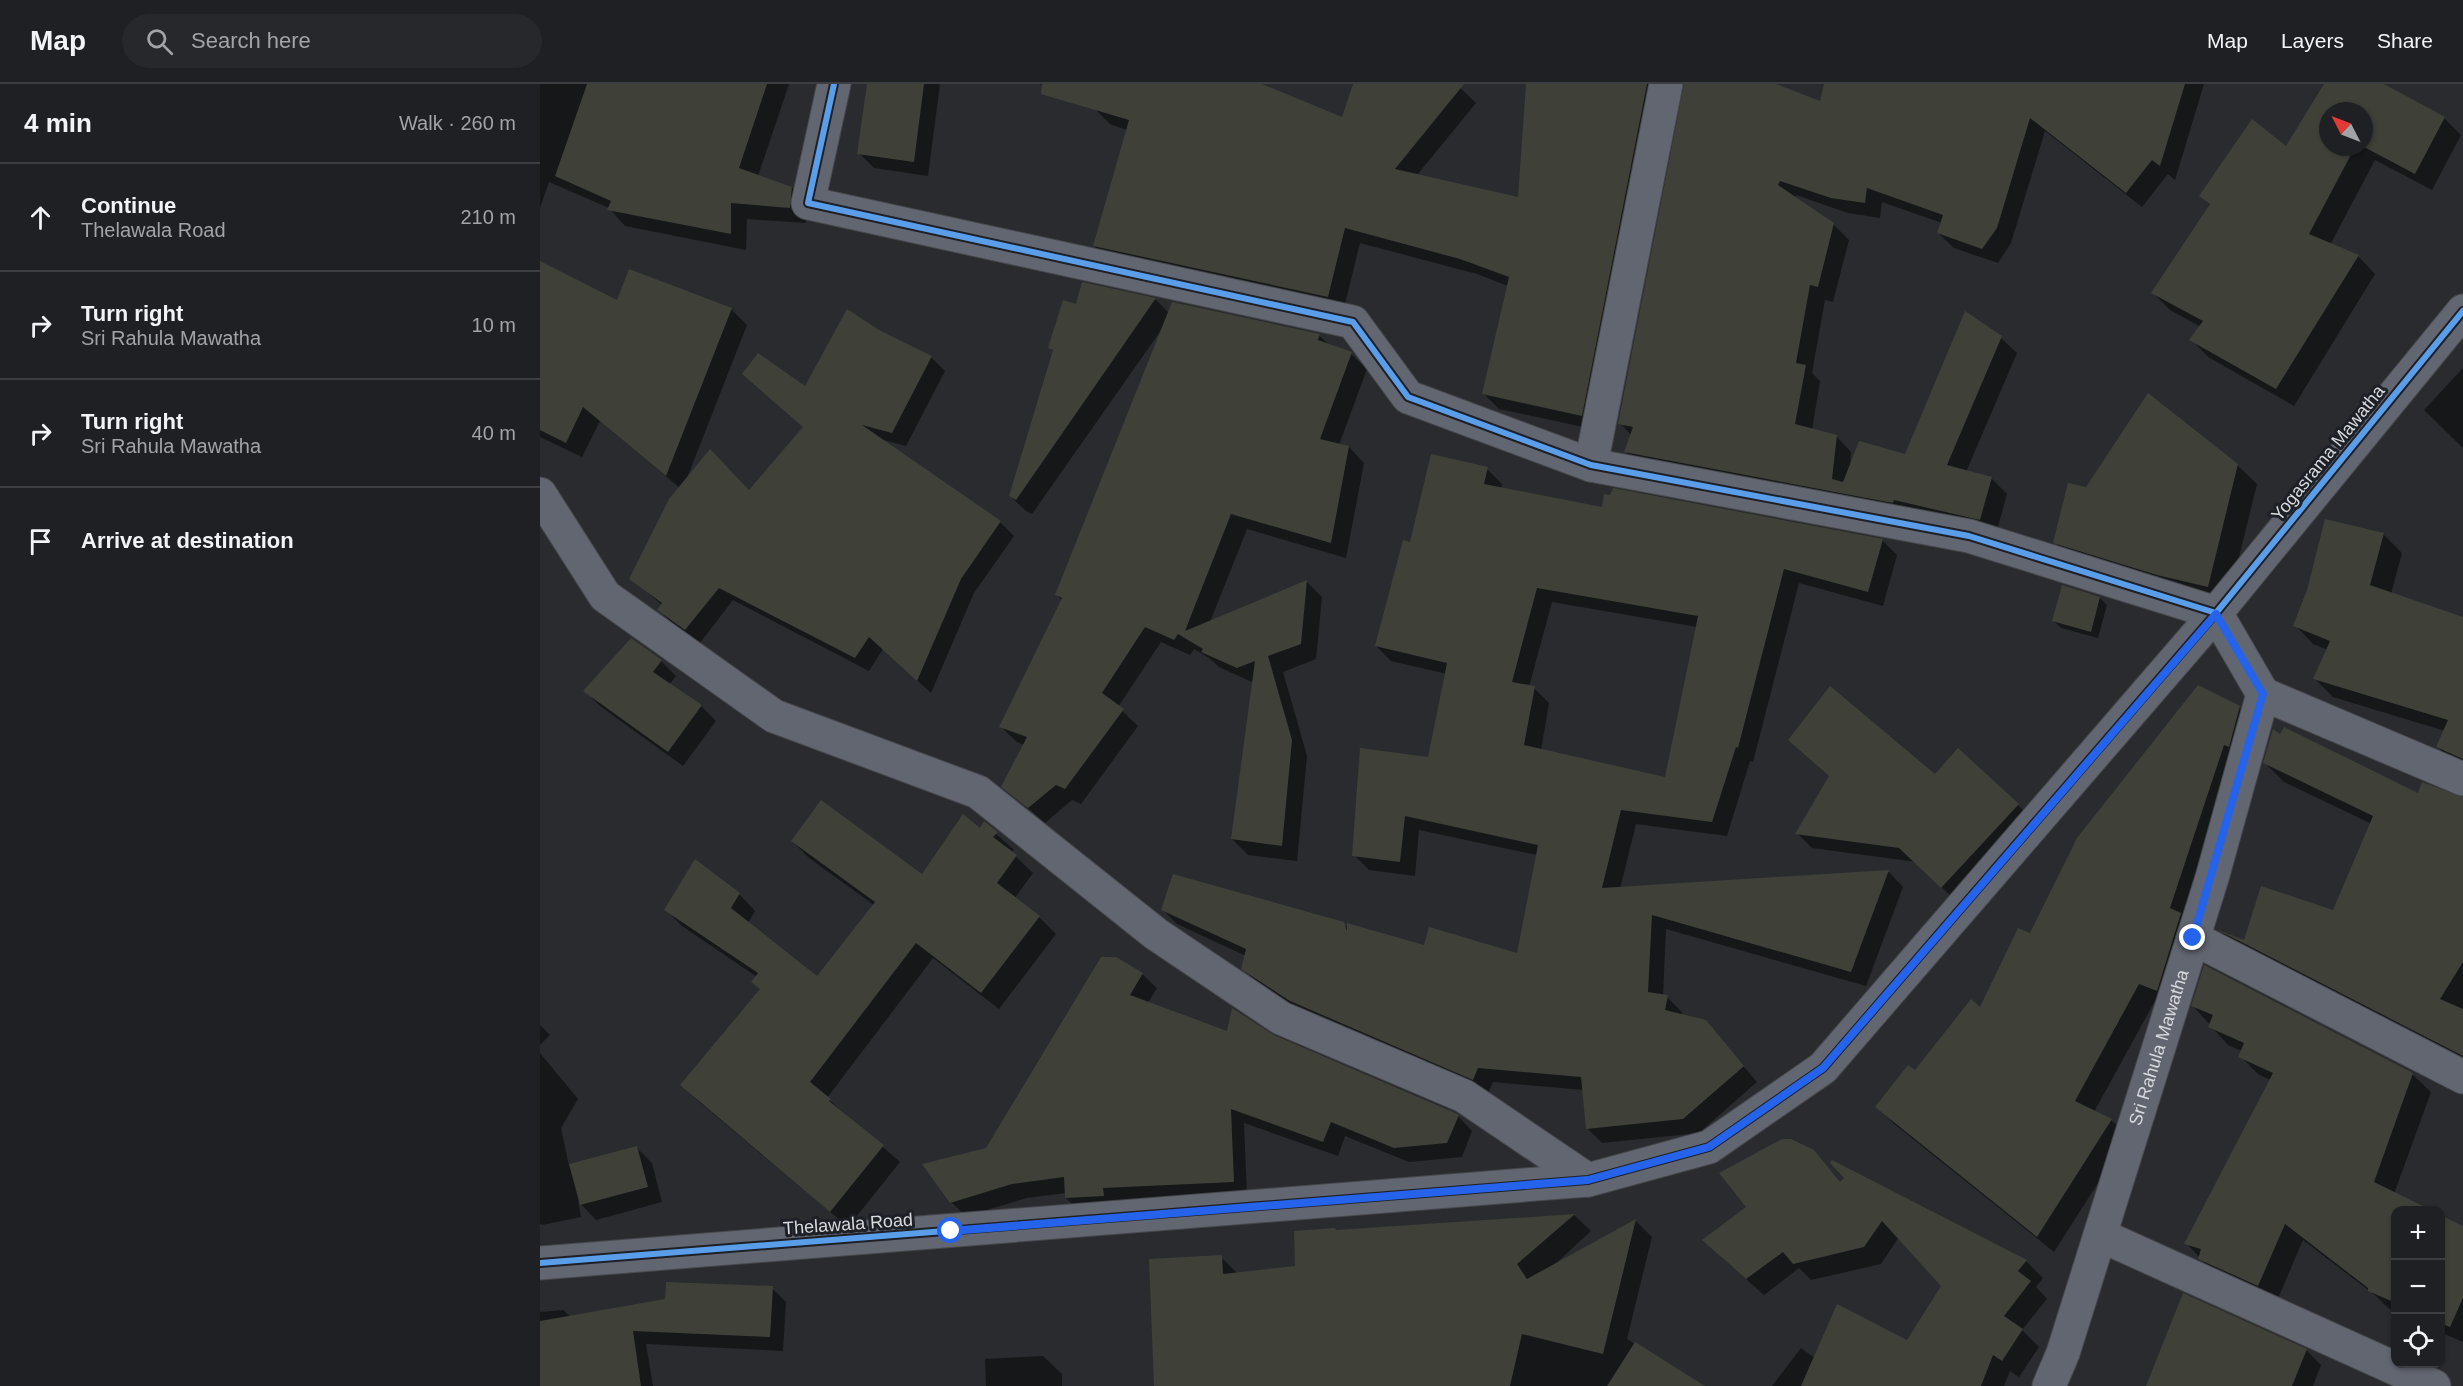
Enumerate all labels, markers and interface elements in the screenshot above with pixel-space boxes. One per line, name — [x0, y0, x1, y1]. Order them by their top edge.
search box — [122, 14, 542, 68]
text: Map — [30, 25, 86, 56]
icon: search — [143, 25, 176, 58]
text: Search here — [191, 28, 311, 53]
text: Map — [2207, 29, 2248, 52]
text: Layers — [2281, 29, 2344, 52]
text: Share — [2377, 29, 2433, 52]
north arrow — [2319, 102, 2373, 156]
text: 4 min — [24, 108, 92, 138]
text: Walk · 260 m — [399, 112, 516, 134]
text: Continue — [81, 193, 176, 218]
icon: ahead — [24, 201, 57, 234]
text: 210 m — [460, 206, 516, 228]
text: Thelawala Road — [81, 219, 226, 241]
text: Turn right — [81, 301, 183, 326]
icon: right — [24, 309, 57, 342]
text: 10 m — [472, 314, 516, 336]
text: Sri Rahula Mawatha — [81, 327, 261, 349]
street label: Yogasrama Mawatha — [2267, 380, 2389, 525]
text: Turn right — [81, 409, 183, 434]
icon: right — [24, 417, 57, 450]
text: 40 m — [472, 422, 516, 444]
text: Sri Rahula Mawatha — [81, 435, 261, 457]
icon: arrive — [24, 525, 57, 558]
text: Arrive at destination — [81, 528, 294, 553]
route end — [2179, 924, 2205, 950]
street label: Sri Rahula Mawatha — [2125, 966, 2193, 1128]
map controls — [2391, 1206, 2445, 1368]
button: + — [2391, 1206, 2445, 1260]
street label: Thelawala Road — [782, 1209, 914, 1239]
route start — [937, 1217, 963, 1243]
button: − — [2391, 1260, 2445, 1314]
button: locate — [2391, 1314, 2445, 1368]

